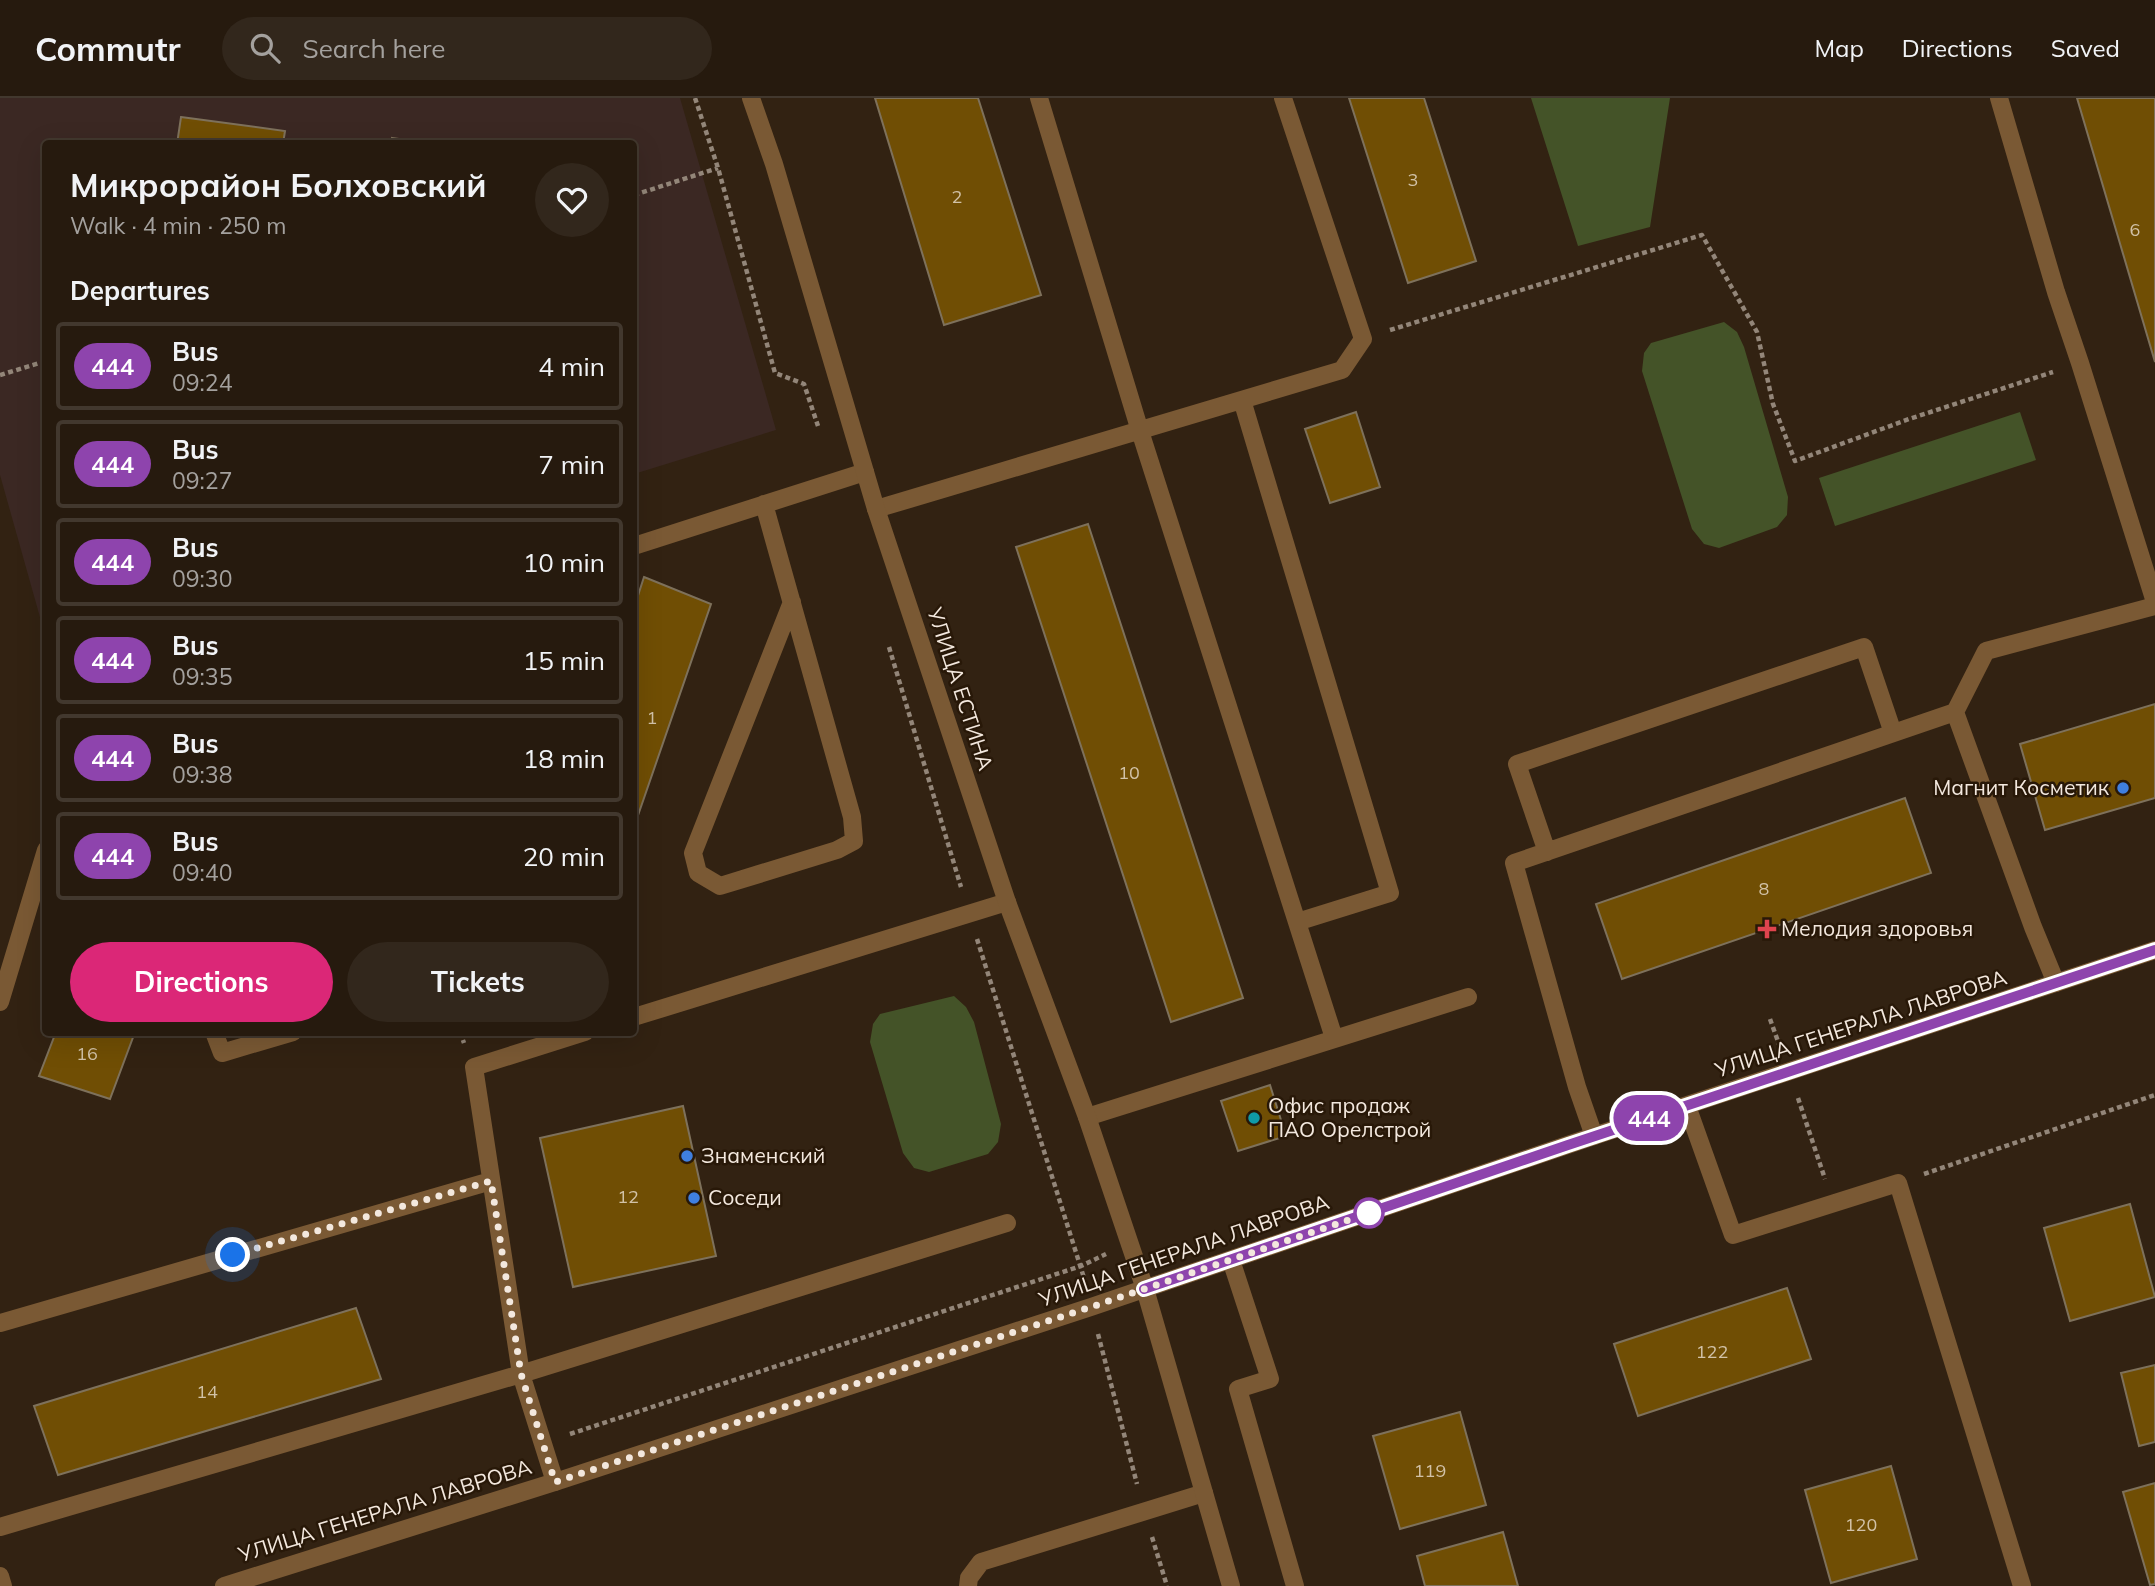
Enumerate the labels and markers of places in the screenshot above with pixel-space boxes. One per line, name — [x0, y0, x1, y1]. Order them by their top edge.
place label: Магнит Косметик — [1933, 774, 2110, 800]
marker: Магнит Косметик — [2115, 780, 2131, 796]
place label: Мелодия здоровья — [1781, 915, 1973, 941]
marker: Мелодия здоровья — [1759, 921, 1775, 937]
place label: Офис продаж ПАО Орелстрой — [1268, 1092, 1431, 1142]
marker: Офис продаж ПАО Орелстрой — [1246, 1110, 1262, 1126]
place label: Знаменский — [701, 1142, 825, 1168]
marker: Знаменский — [679, 1148, 695, 1164]
place label: Соседи — [708, 1184, 782, 1210]
marker: Соседи — [686, 1190, 702, 1206]
unlabelled marker — [1354, 1198, 1384, 1228]

